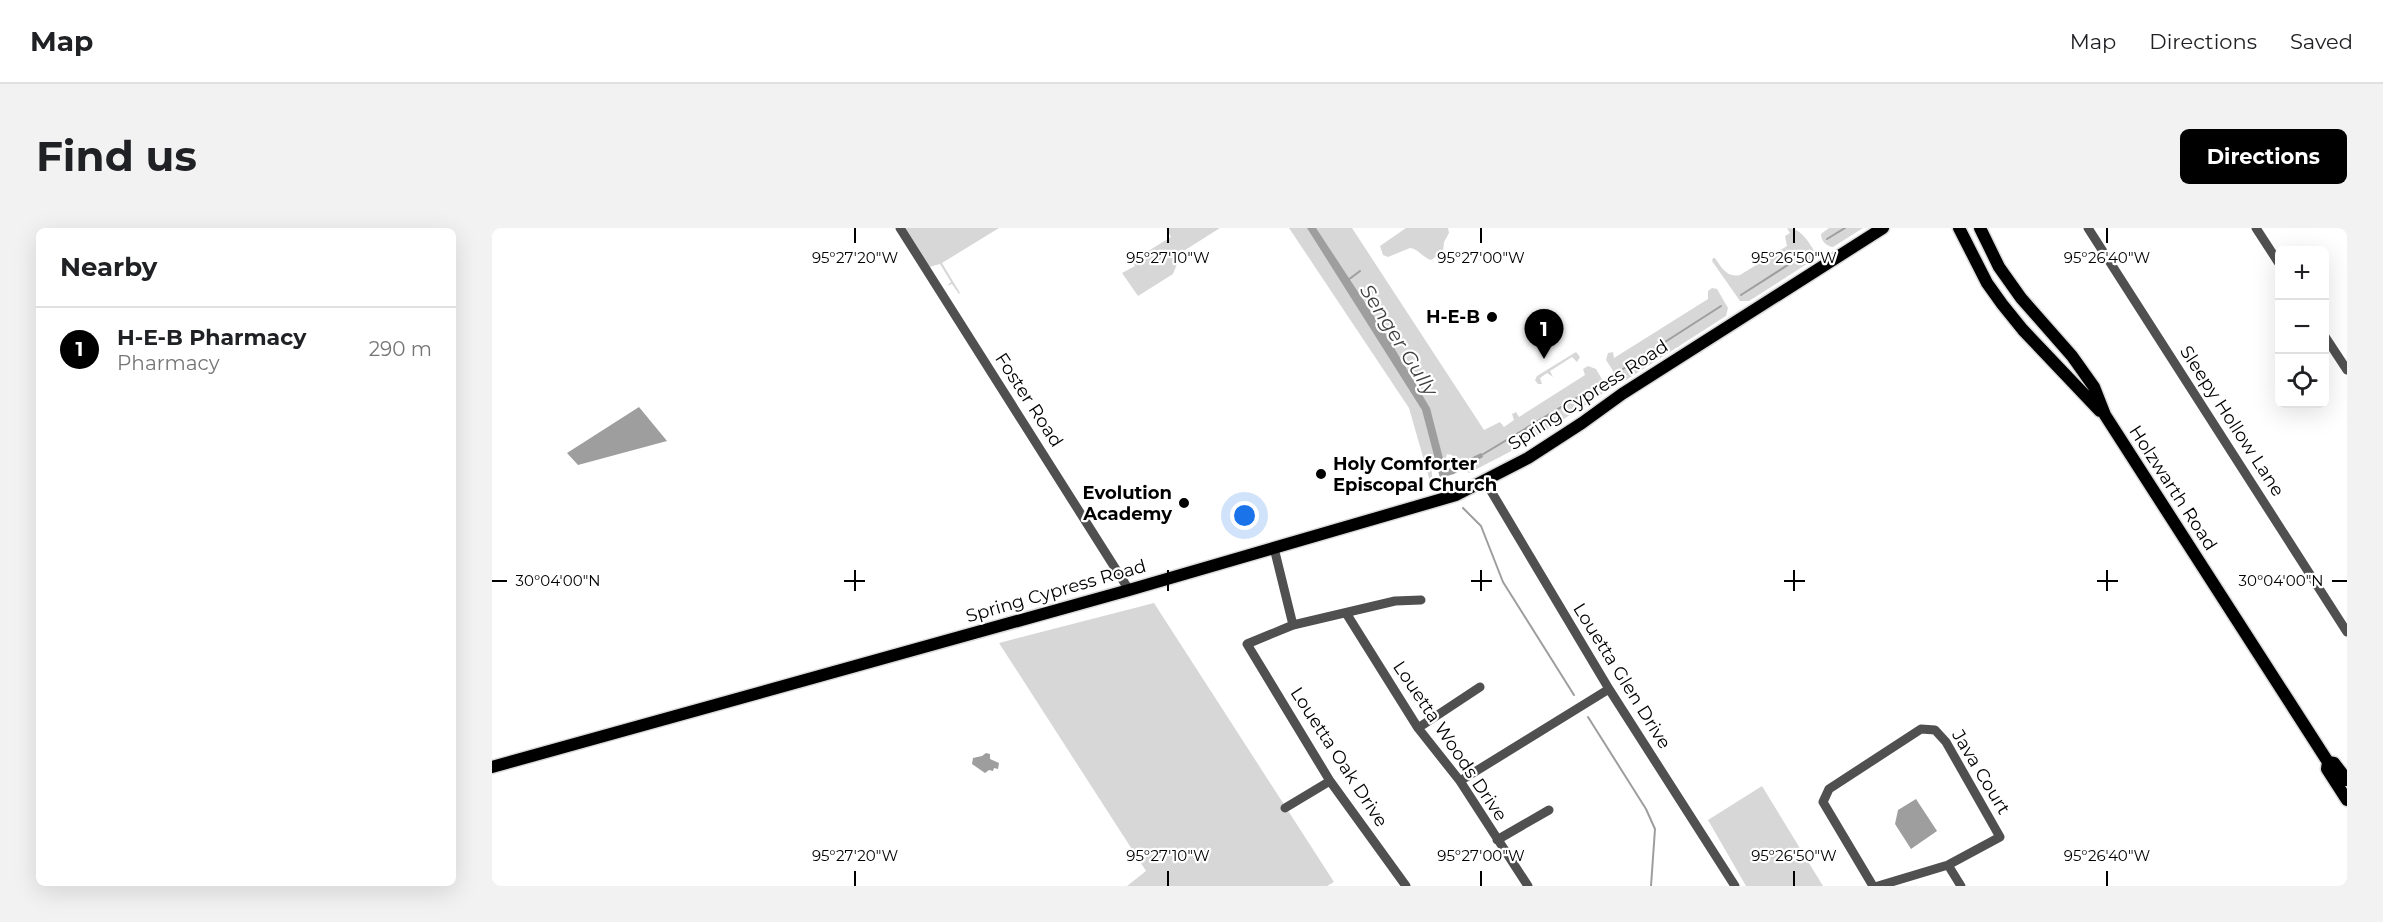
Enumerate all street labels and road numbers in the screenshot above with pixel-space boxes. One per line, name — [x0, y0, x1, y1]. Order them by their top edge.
street label: Spring Cypress Road — [1504, 335, 1672, 455]
street label: Sleepy Hollow Lane — [2175, 341, 2289, 501]
street label: Foster Road — [990, 349, 1068, 451]
street label: Holzwarth Road — [2124, 421, 2222, 555]
street label: Spring Cypress Road — [963, 555, 1149, 627]
street label: Louetta Glen Drive — [1568, 599, 1676, 753]
street label: Louetta Woods Drive — [1388, 657, 1512, 825]
street label: Louetta Oak Drive — [1286, 683, 1393, 831]
street label: Java Court — [1947, 725, 2015, 818]

